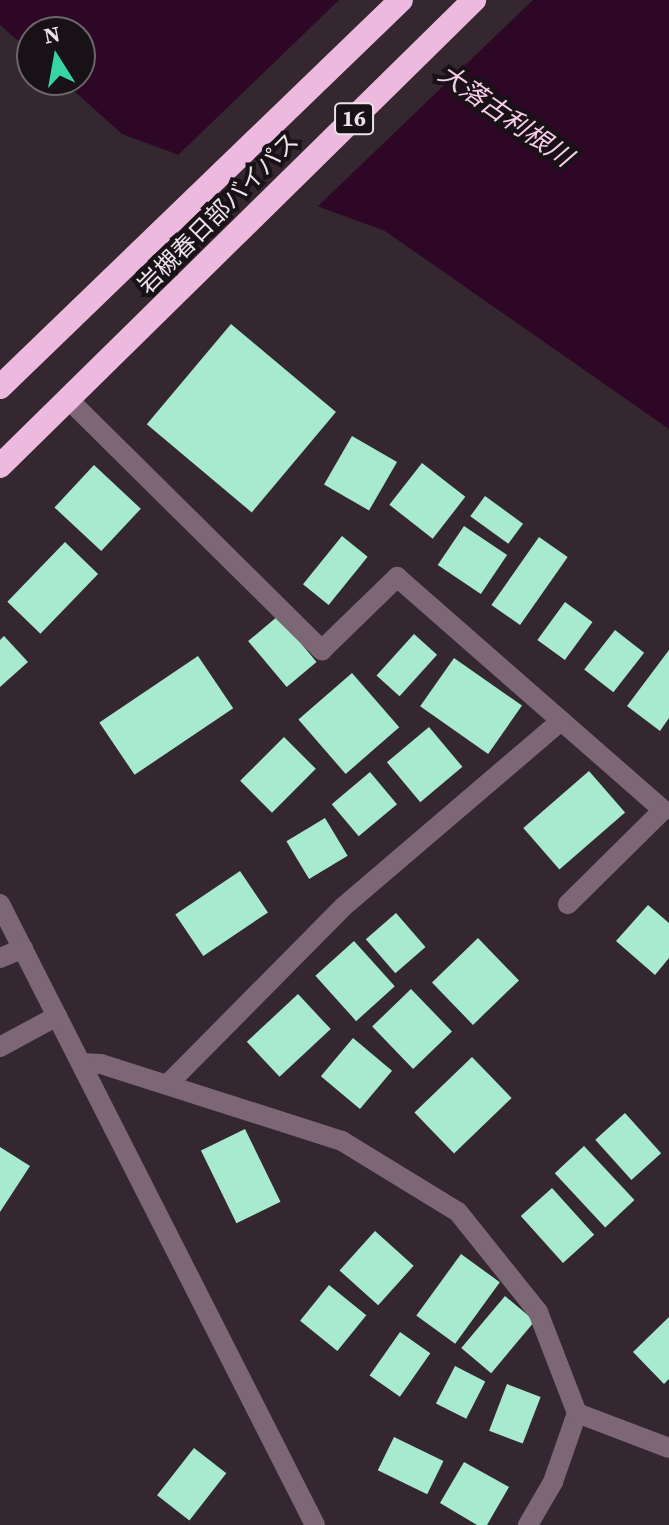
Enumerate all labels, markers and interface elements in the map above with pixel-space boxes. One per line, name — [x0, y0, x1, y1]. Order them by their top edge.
north arrow — [16, 16, 96, 96]
text: N — [41, 18, 63, 51]
water label: 大落古利根川 — [432, 58, 578, 174]
road number: 16 — [334, 101, 374, 137]
street label: 岩槻春日部バイパス — [131, 126, 305, 300]

